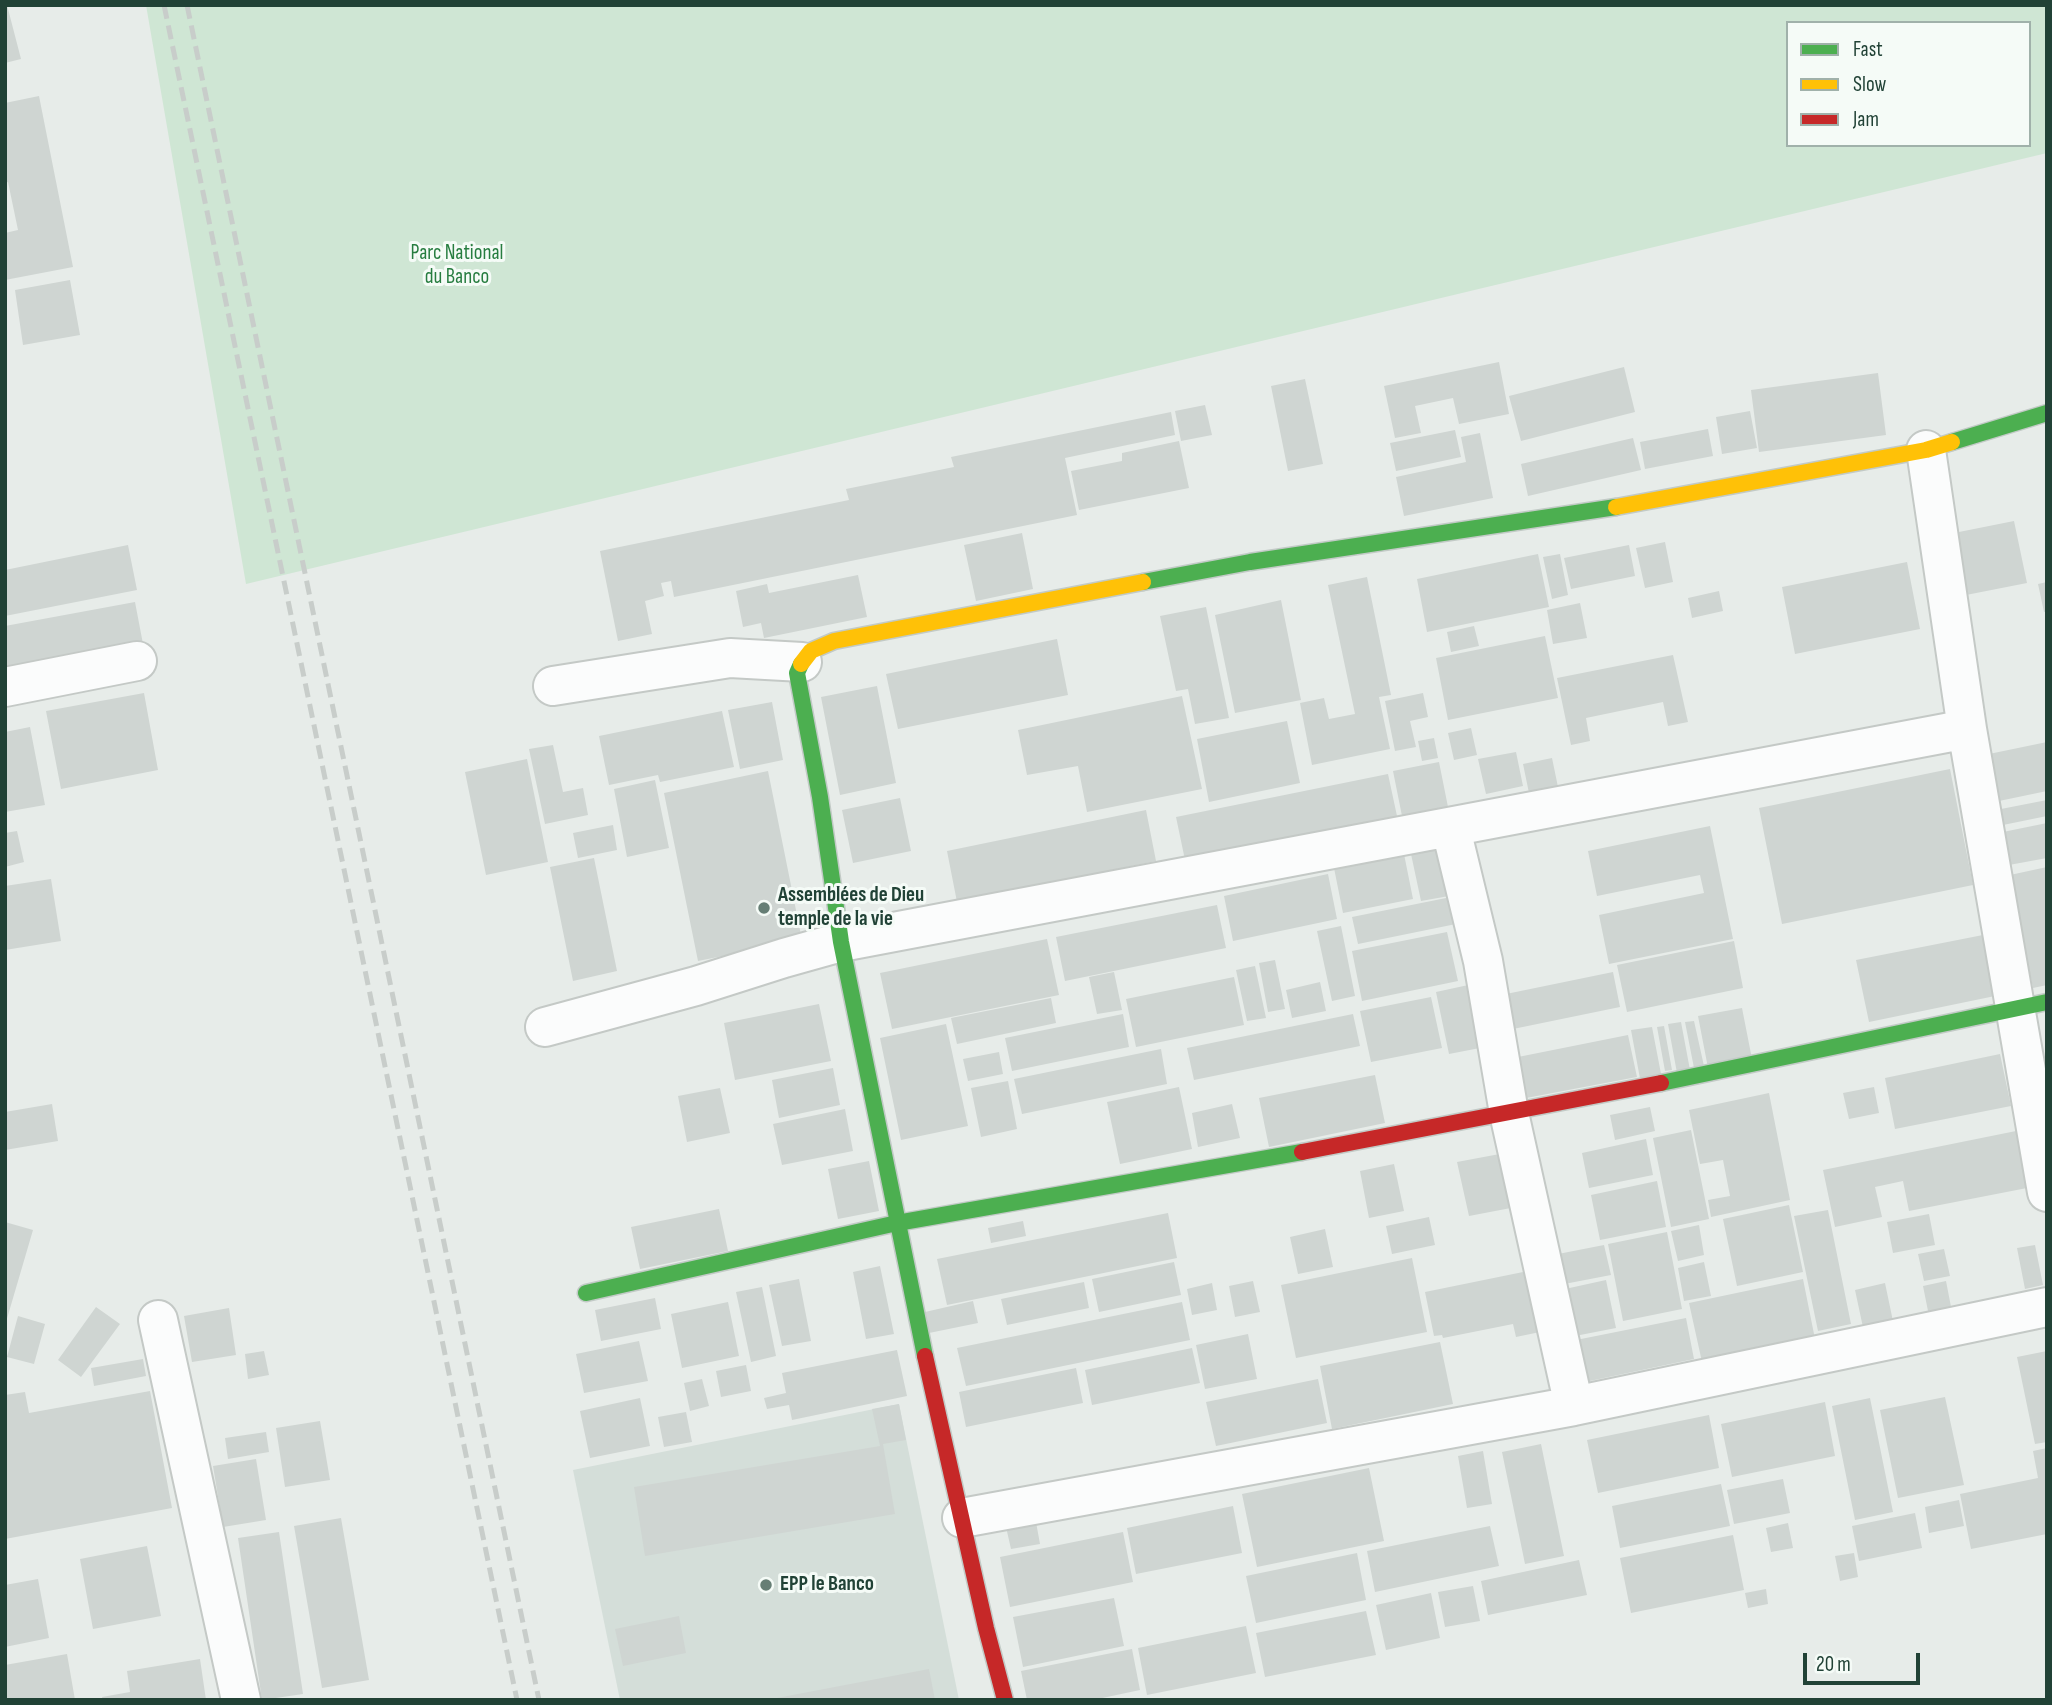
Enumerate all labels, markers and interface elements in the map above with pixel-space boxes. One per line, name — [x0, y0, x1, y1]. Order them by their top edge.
legend — [1786, 21, 2031, 147]
text: Fast — [1853, 37, 1883, 62]
text: Slow — [1853, 72, 1886, 97]
text: Jam — [1853, 107, 1879, 132]
park label: Parc National du Banco — [411, 241, 503, 291]
place label: Assemblées de Dieu temple de la vie — [778, 883, 924, 933]
marker: Assemblées de Dieu temple de la vie — [756, 900, 772, 916]
place label: EPP le Banco — [780, 1572, 874, 1598]
marker: EPP le Banco — [758, 1577, 774, 1593]
scale bar — [1807, 1638, 1924, 1682]
text: 20 m — [1816, 1652, 1851, 1677]

